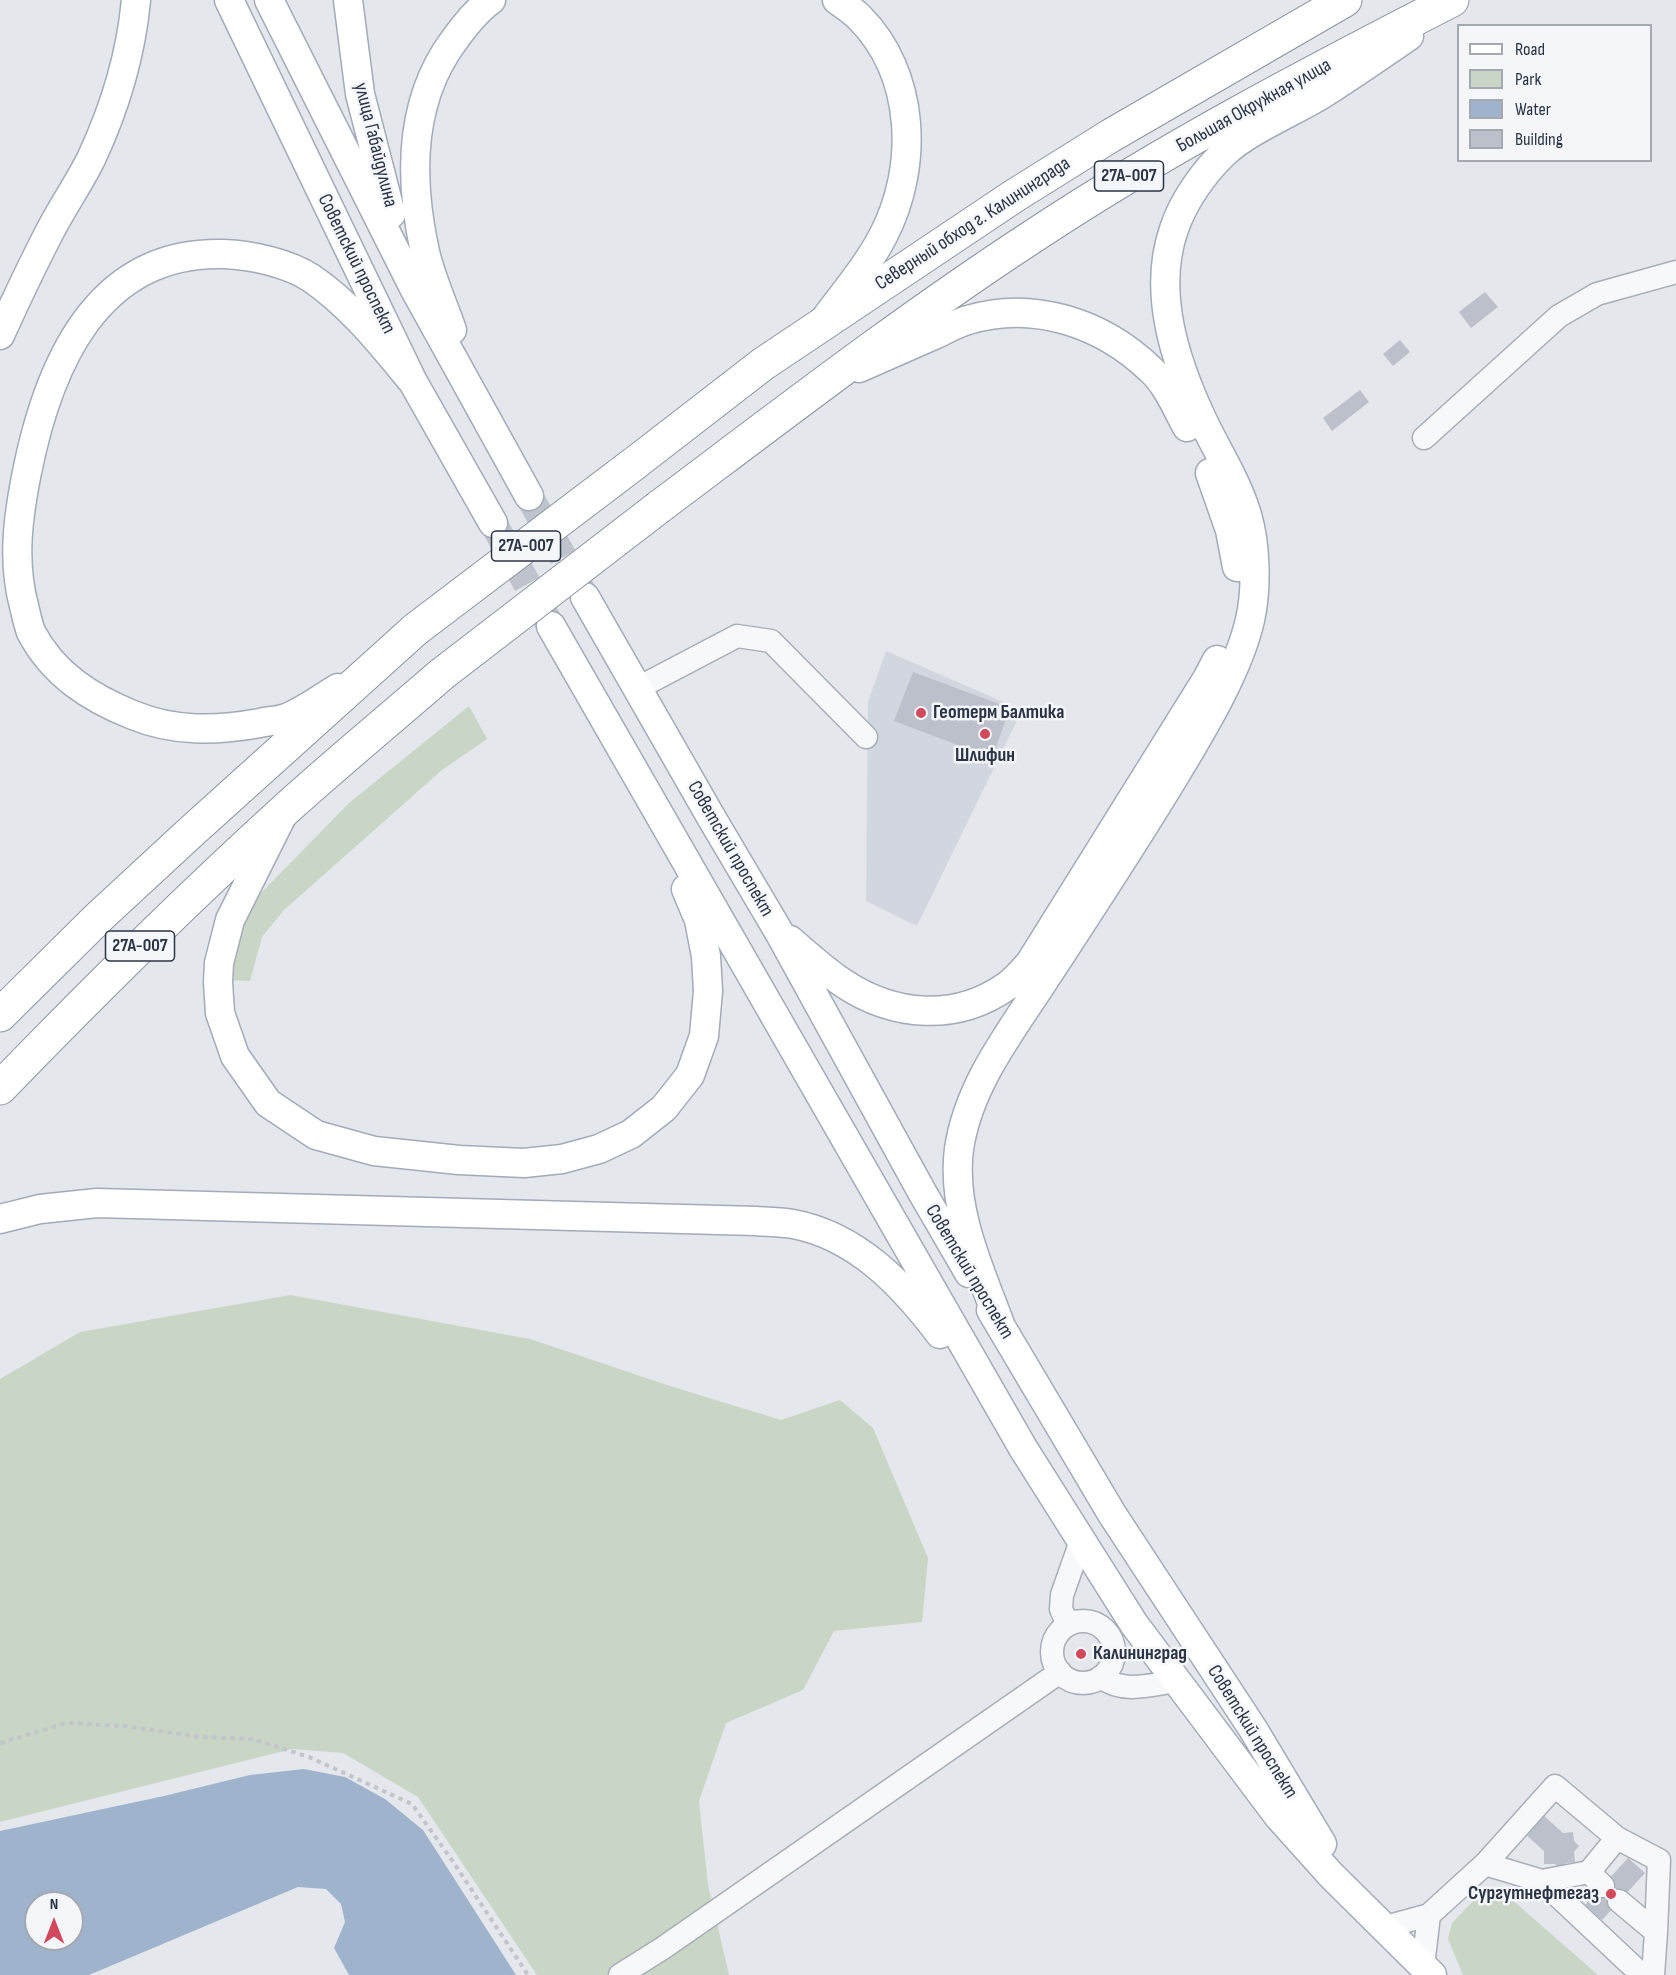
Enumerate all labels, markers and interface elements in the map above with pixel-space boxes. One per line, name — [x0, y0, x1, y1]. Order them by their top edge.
legend — [1457, 24, 1652, 162]
text: Road — [1515, 39, 1545, 60]
street label: Большая Окружная улица — [1172, 54, 1336, 158]
text: Park — [1515, 69, 1541, 90]
street label: улица Габайдулина — [348, 80, 402, 210]
text: Water — [1515, 99, 1551, 120]
text: Building — [1515, 129, 1563, 150]
street label: Северный обход г. Калининграда — [871, 152, 1075, 296]
road number: 27А-007 — [1094, 161, 1164, 191]
street label: Советский проспект — [312, 190, 400, 338]
road number: 27А-007 — [492, 531, 560, 561]
place label: Геотерм Балтика — [933, 701, 1064, 725]
marker: Геотерм Балтика — [914, 706, 928, 720]
marker: Шлифин — [978, 727, 992, 741]
place label: Шлифин — [955, 744, 1015, 768]
street label: Советский проспект — [681, 777, 779, 921]
road number: 27А-007 — [106, 931, 174, 961]
street label: Советский проспект — [919, 1200, 1019, 1344]
place label: Калининград — [1093, 1642, 1187, 1666]
marker: Калининград — [1074, 1647, 1088, 1661]
street label: Советский проспект — [1201, 1661, 1303, 1803]
place label: Сургутнефтегаз — [1468, 1882, 1599, 1906]
marker: Сургутнефтегаз — [1604, 1887, 1618, 1901]
north arrow — [24, 1891, 84, 1951]
text: N — [50, 1895, 58, 1914]

